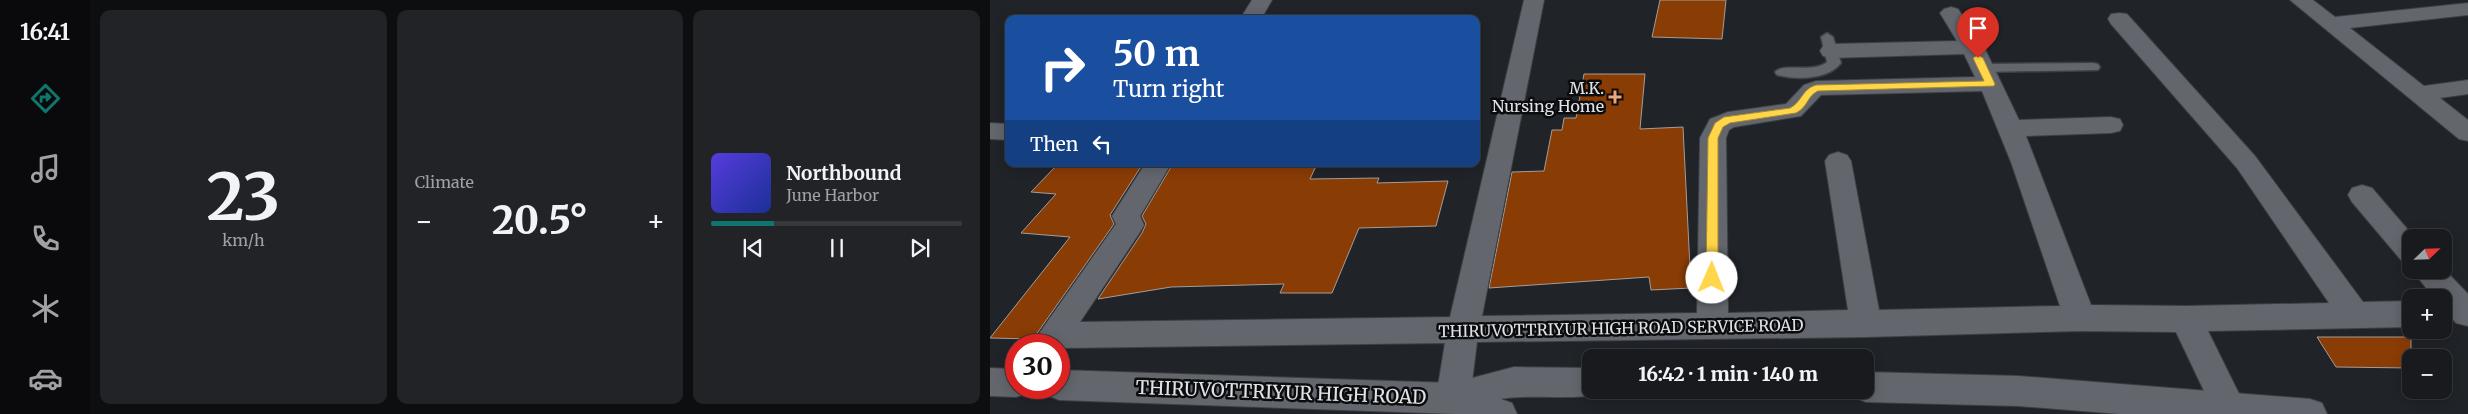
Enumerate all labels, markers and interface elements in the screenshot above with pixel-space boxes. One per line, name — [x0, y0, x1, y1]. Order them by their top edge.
pin — [1957, 7, 1999, 58]
icon: arrive — [1964, 14, 1992, 42]
text: 16:41 — [20, 18, 70, 46]
text: 50 m — [1113, 32, 1200, 76]
icon: right — [1030, 35, 1095, 100]
text: Turn right — [1113, 75, 1224, 103]
place label: M.K. Nursing Home — [1492, 78, 1604, 116]
icon: directions — [28, 81, 63, 116]
marker: M.K. Nursing Home — [1608, 90, 1622, 104]
icon: left — [1088, 130, 1116, 158]
text: Then — [1030, 132, 1078, 156]
icon: music — [28, 151, 63, 186]
text: 23 — [206, 156, 280, 238]
text: Northbound — [786, 161, 902, 185]
text: Climate — [415, 172, 474, 192]
text: June Harbor — [786, 185, 879, 205]
text: 20.5° — [492, 197, 588, 244]
text: − — [415, 203, 433, 239]
text: + — [647, 203, 665, 239]
icon: phone — [28, 221, 63, 256]
north arrow — [2402, 229, 2452, 279]
map controls — [2402, 229, 2452, 399]
text: km/h — [222, 230, 265, 250]
icon: previous — [739, 234, 767, 262]
icon: pause — [823, 234, 851, 262]
icon: next — [906, 234, 934, 262]
position arrow — [1685, 251, 1737, 303]
button: + — [2402, 289, 2452, 339]
icon: climate — [28, 291, 63, 326]
street label: THIRUVOTTRIYUR HIGH ROAD SERVICE ROAD — [1438, 315, 1804, 341]
speed limit sign: 30 — [1005, 334, 1070, 399]
button: − — [2402, 349, 2452, 399]
icon: car — [28, 361, 63, 396]
text: 16:42 · 1 min · 140 m — [1638, 362, 1818, 386]
street label: THIRUVOTTRIYUR HIGH ROAD — [1135, 375, 1427, 409]

